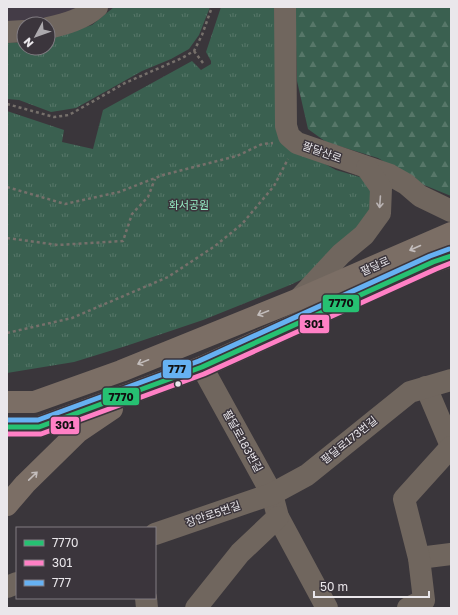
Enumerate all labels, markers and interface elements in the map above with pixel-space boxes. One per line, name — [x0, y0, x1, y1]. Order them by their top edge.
north arrow — [16, 16, 56, 56]
text: N — [20, 35, 36, 50]
street label: 팔달산로 — [301, 138, 343, 165]
one-way arrow — [377, 195, 384, 208]
park label: 화서공원 — [169, 198, 209, 211]
one-way arrow — [410, 245, 422, 252]
street label: 팔달로 — [358, 253, 391, 278]
line badge: 7770 — [322, 294, 360, 313]
text: 7770 — [328, 296, 354, 309]
one-way arrow — [258, 310, 270, 318]
line badge: 301 — [299, 314, 330, 334]
text: 301 — [304, 317, 324, 330]
one-way arrow — [137, 359, 149, 367]
line badge: 777 — [162, 359, 192, 379]
text: 777 — [168, 362, 186, 375]
unlabelled marker — [173, 379, 183, 389]
line badge: 7770 — [102, 387, 140, 406]
text: 7770 — [108, 390, 134, 403]
street label: 팔달로183번길 — [221, 407, 266, 474]
street label: 팔달로173번길 — [318, 413, 379, 466]
line badge: 301 — [50, 416, 80, 435]
text: 301 — [55, 418, 75, 431]
one-way arrow — [28, 471, 38, 481]
street label: 장안로5번길 — [184, 498, 242, 529]
legend — [16, 527, 156, 599]
text: 7770 — [52, 535, 79, 550]
text: 301 — [52, 555, 72, 570]
scale bar — [314, 573, 429, 599]
text: 777 — [52, 575, 71, 590]
text: 50 m — [320, 579, 348, 594]

